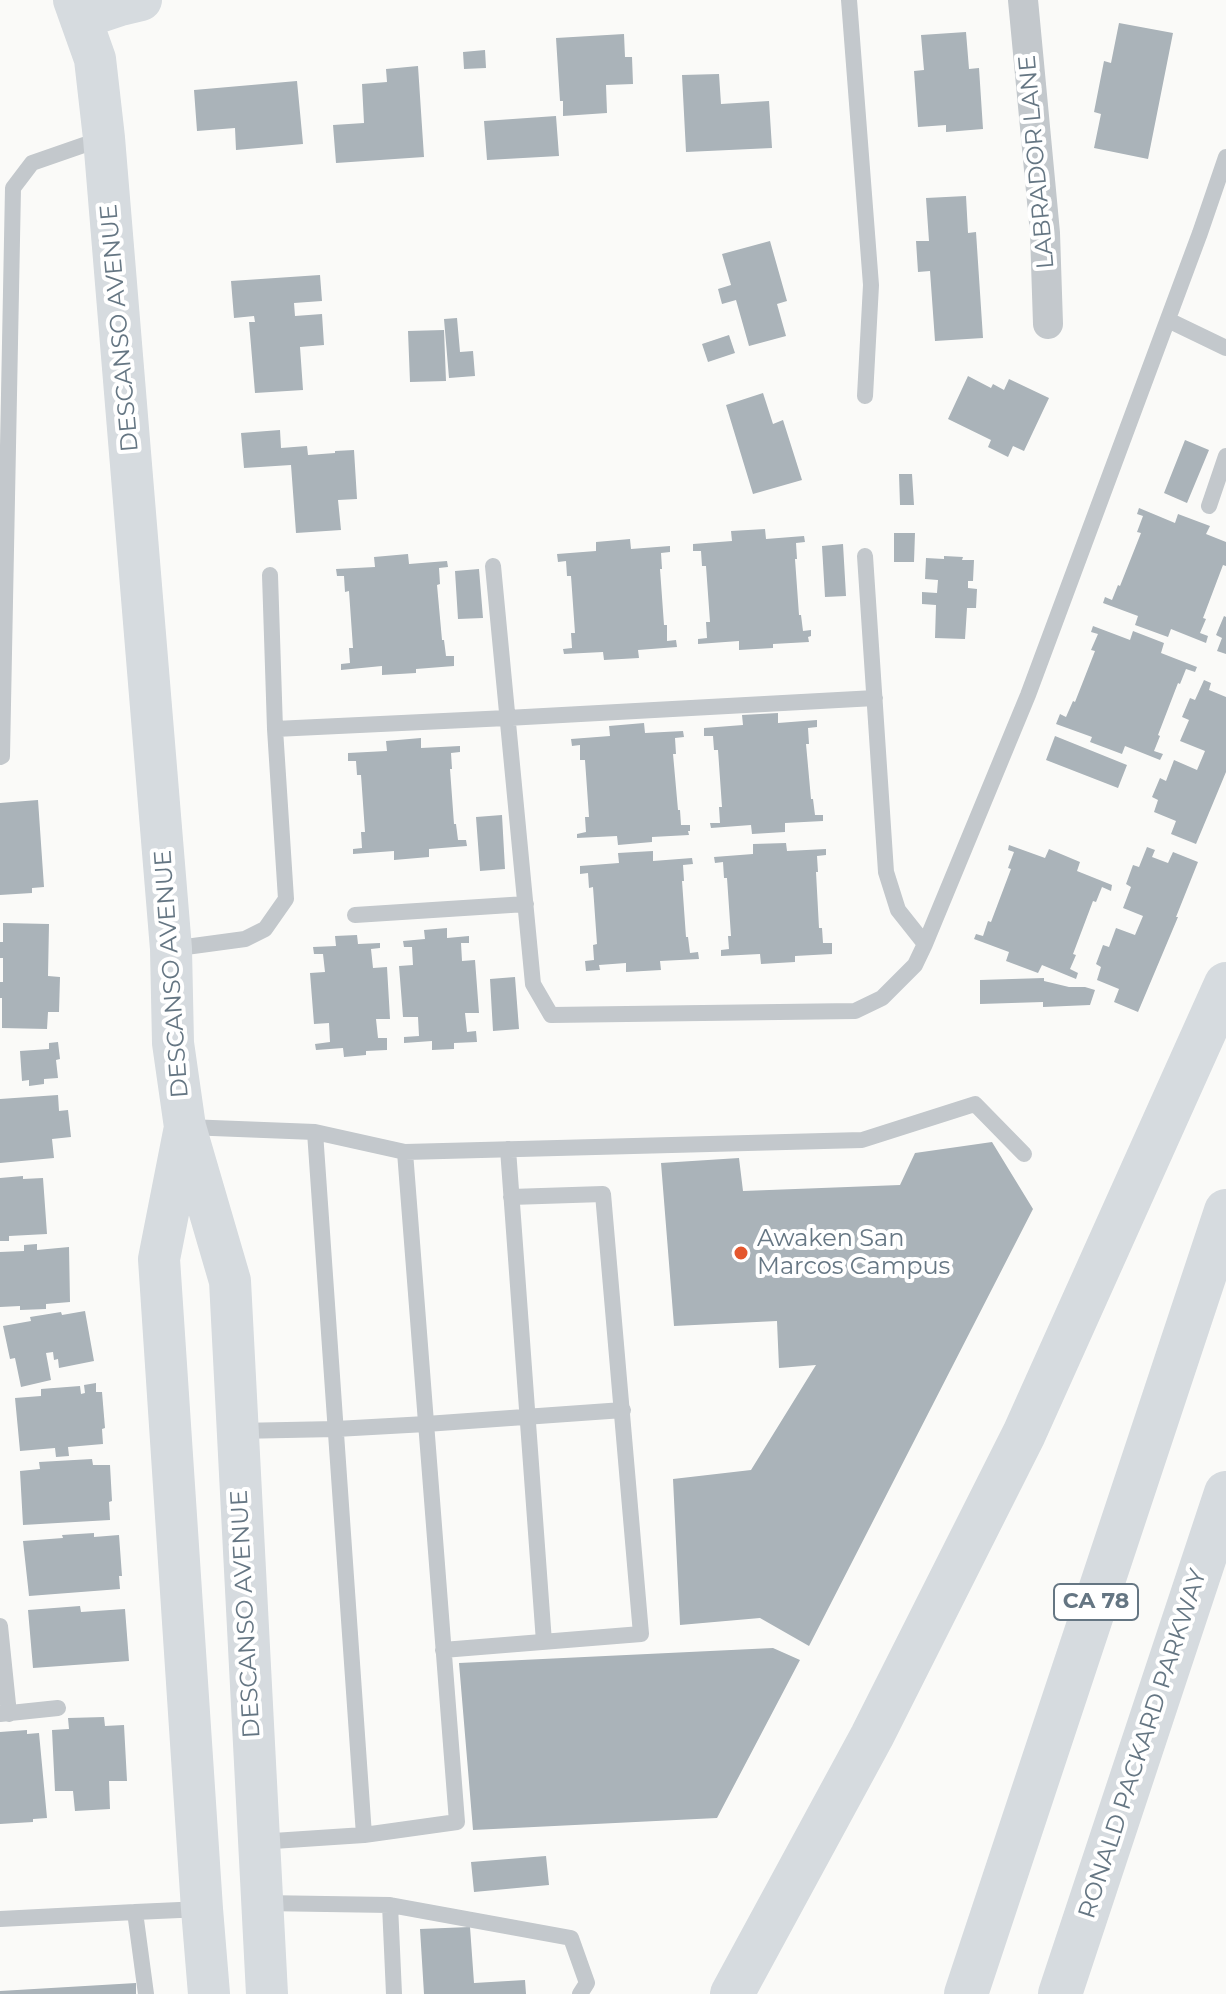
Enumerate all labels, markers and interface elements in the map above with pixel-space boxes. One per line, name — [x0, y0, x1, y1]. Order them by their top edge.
street label: LABRADOR LANE — [1013, 54, 1061, 270]
street label: DESCANSO AVENUE — [95, 203, 145, 453]
street label: DESCANSO AVENUE — [149, 849, 195, 1099]
place label: Awaken San Marcos Campus — [757, 1225, 950, 1281]
marker: Awaken San Marcos Campus — [732, 1244, 750, 1262]
street label: DESCANSO AVENUE — [225, 1489, 267, 1739]
street label: RONALD PACKARD PARKWAY — [1073, 1566, 1213, 1922]
road number: CA 78 — [1054, 1584, 1138, 1620]

